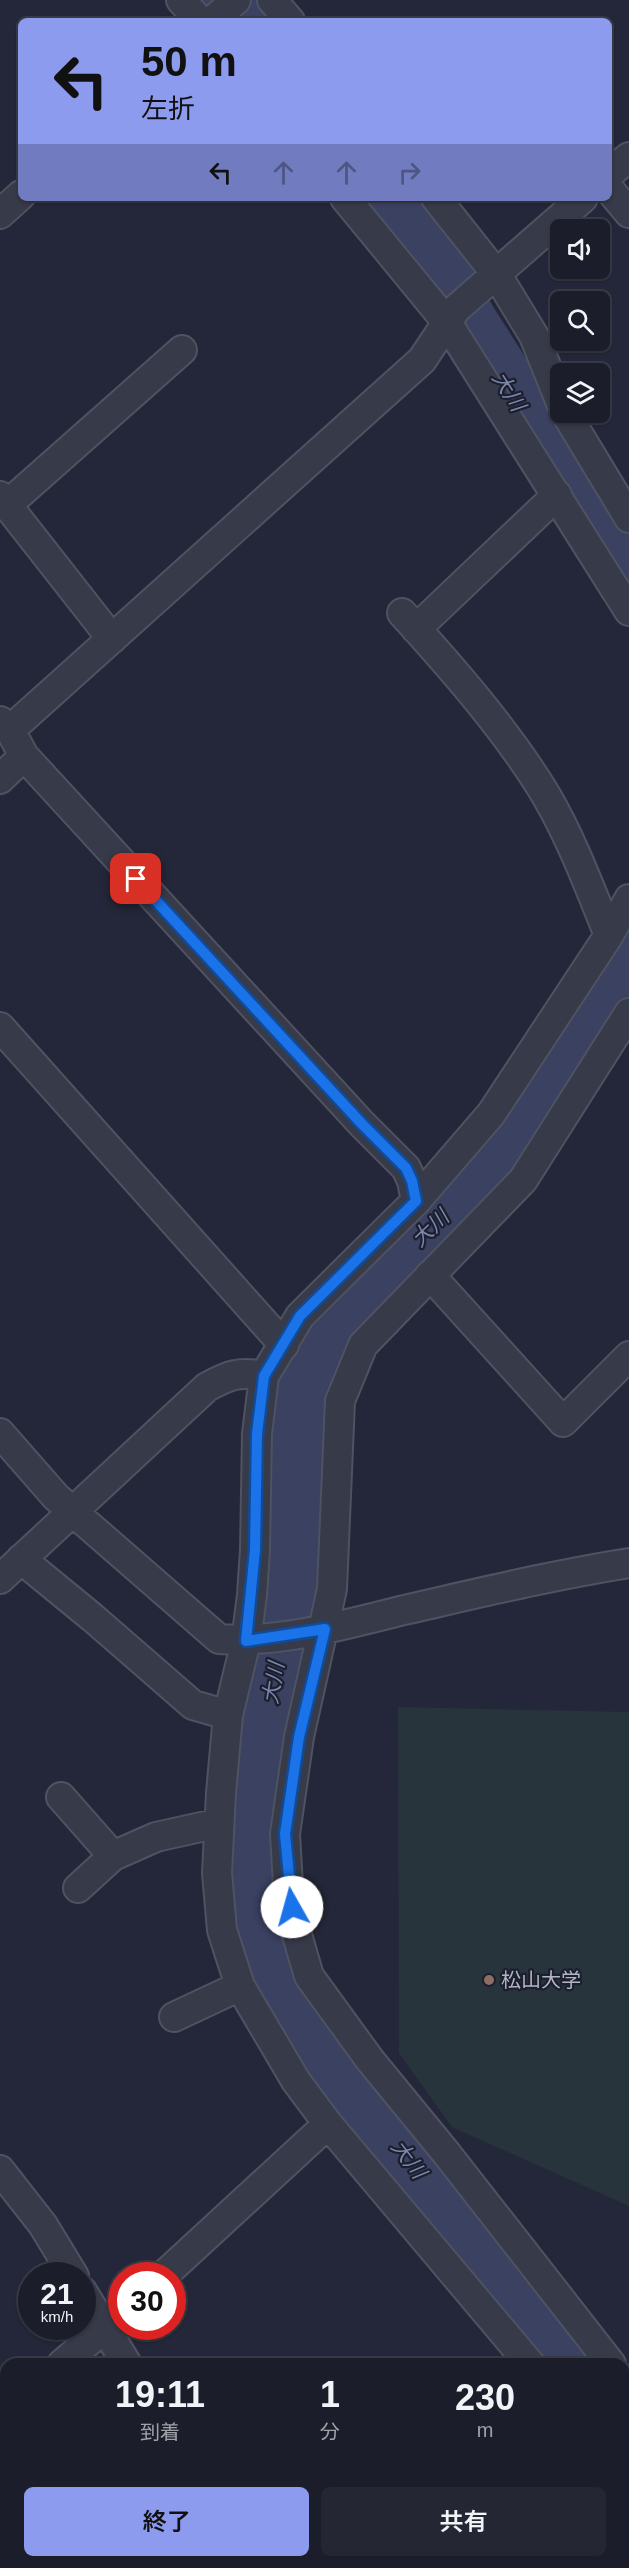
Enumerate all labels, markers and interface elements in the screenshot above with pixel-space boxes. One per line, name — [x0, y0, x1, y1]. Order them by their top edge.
text: 50 m — [141, 38, 237, 85]
icon: left — [42, 42, 120, 120]
text: 左折 — [141, 94, 195, 124]
icon: left — [204, 156, 237, 189]
icon: ahead — [267, 156, 300, 189]
icon: ahead — [330, 156, 363, 189]
icon: right — [393, 156, 426, 189]
map controls — [550, 219, 610, 423]
button: sound — [550, 219, 610, 279]
button: search — [550, 291, 610, 351]
button: layers — [550, 363, 610, 423]
water label: 大川 — [488, 367, 531, 417]
pin — [110, 853, 161, 904]
icon: arrive — [119, 862, 152, 895]
water label: 大川 — [407, 1204, 455, 1251]
water label: 大川 — [258, 1658, 288, 1706]
position arrow — [260, 1875, 324, 1939]
place label: 松山大学 — [501, 1969, 581, 1991]
marker: 松山大学 — [482, 1973, 496, 1987]
water label: 大川 — [387, 2135, 432, 2184]
speed limit sign: 30 — [108, 2262, 186, 2340]
text: 21 — [40, 2277, 74, 2310]
text: km/h — [41, 2308, 73, 2325]
text: 19:11 — [115, 2374, 205, 2415]
text: 1 — [320, 2374, 340, 2415]
text: 230 — [455, 2377, 515, 2418]
text: m — [477, 2419, 493, 2441]
text: 到着 — [140, 2421, 180, 2443]
text: 分 — [320, 2421, 340, 2443]
button: 終了 — [24, 2487, 309, 2556]
button: 共有 — [321, 2487, 606, 2556]

